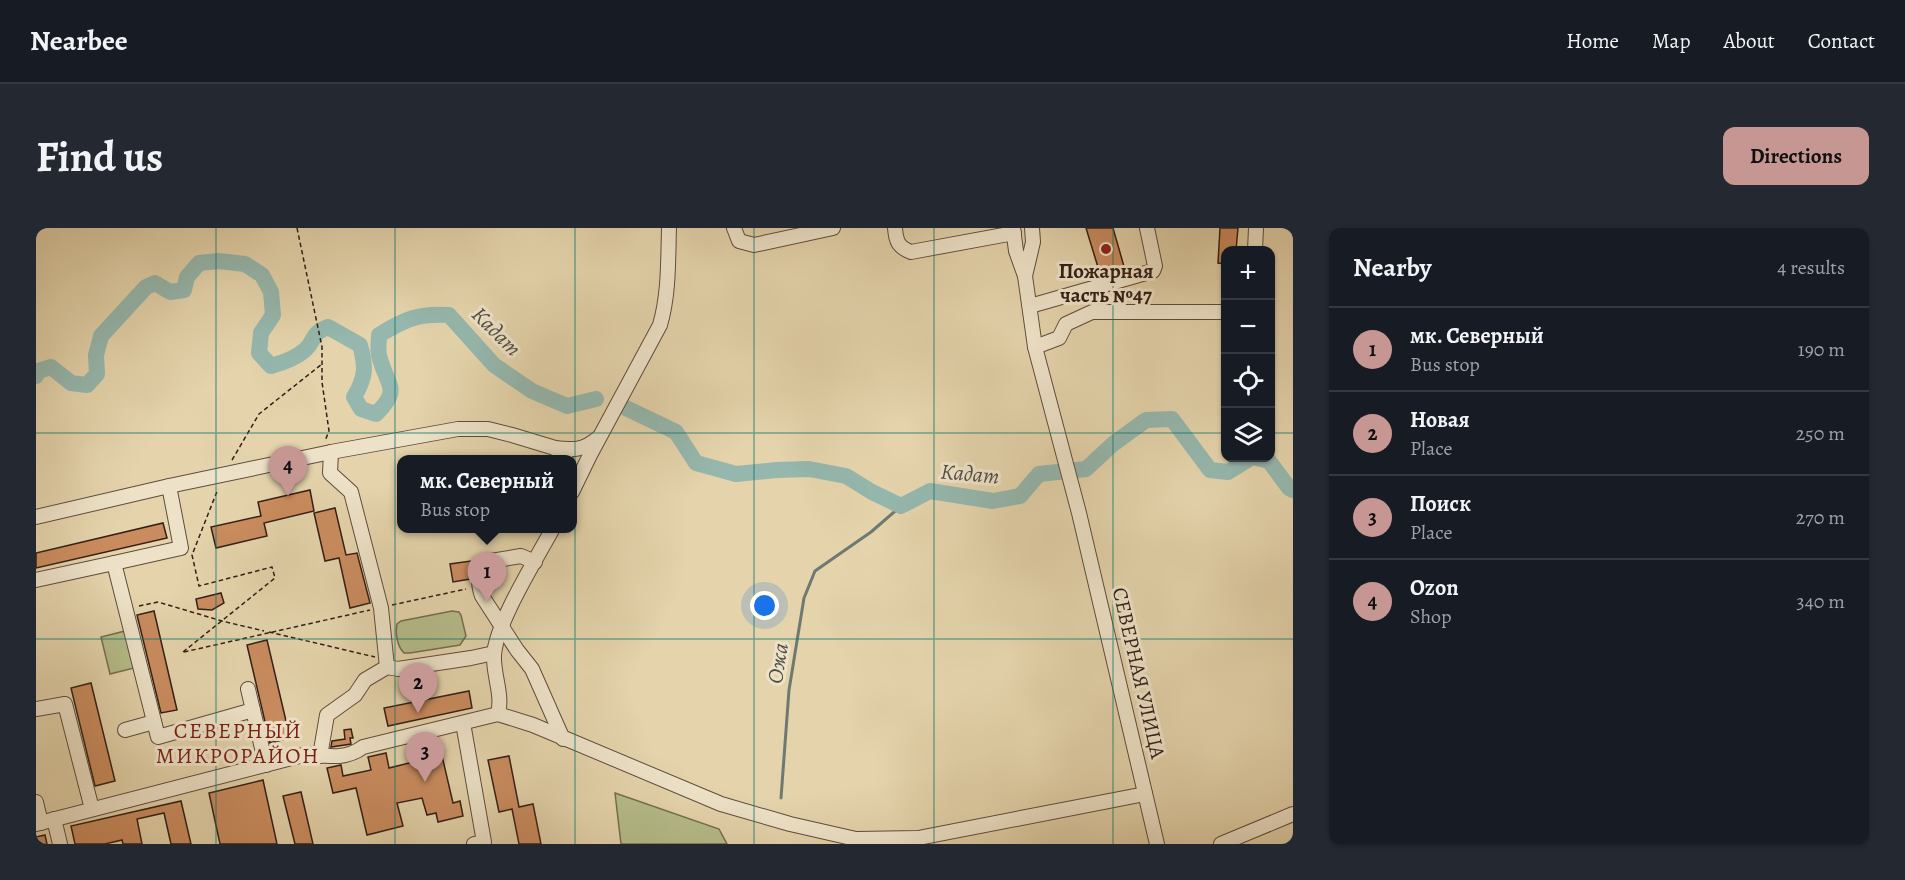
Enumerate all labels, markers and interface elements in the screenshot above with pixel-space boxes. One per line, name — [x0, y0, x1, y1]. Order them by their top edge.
text: Nearbee — [30, 22, 128, 60]
text: Home — [1566, 27, 1619, 55]
text: Map — [1652, 27, 1690, 55]
text: About — [1723, 27, 1775, 55]
text: Contact — [1808, 27, 1875, 55]
button: Directions — [1723, 127, 1869, 185]
text: Find us — [36, 128, 163, 185]
marker: Пожарная часть №47 — [1099, 242, 1113, 256]
map controls — [1221, 246, 1275, 462]
button: + — [1221, 246, 1275, 300]
text: Nearby — [1353, 250, 1432, 285]
text: 4 results — [1777, 254, 1845, 281]
place label: Пожарная часть №47 — [1058, 257, 1154, 309]
water label: Кадат — [465, 300, 528, 363]
button: − — [1221, 300, 1275, 354]
text: мк. Северный — [1410, 321, 1544, 351]
text: 1 — [1369, 336, 1376, 363]
text: 190 m — [1798, 336, 1845, 363]
text: Bus stop — [1410, 351, 1480, 378]
button: locate — [1221, 354, 1275, 408]
text: Новая — [1410, 405, 1470, 435]
button: layers — [1221, 408, 1275, 462]
text: 2 — [1368, 420, 1377, 447]
text: 250 m — [1796, 420, 1845, 447]
text: Place — [1410, 435, 1452, 462]
pin: 4 — [268, 446, 308, 496]
popup — [397, 455, 577, 533]
water label: Кадат — [939, 456, 1001, 492]
text: мк. Северный — [420, 466, 554, 496]
text: Поиск — [1410, 489, 1471, 519]
text: Bus stop — [420, 496, 490, 523]
text: 3 — [1368, 504, 1377, 531]
text: 270 m — [1796, 504, 1845, 531]
text: Place — [1410, 519, 1452, 546]
pin: 1 — [468, 552, 506, 602]
text: Ozon — [1410, 573, 1459, 603]
street label: СЕВЕРНАЯ УЛИЦА — [1106, 585, 1172, 762]
text: 4 — [1368, 588, 1377, 615]
text: 340 m — [1796, 588, 1845, 615]
your location — [750, 591, 779, 620]
text: Shop — [1410, 603, 1452, 630]
water label: Ожа — [760, 641, 796, 686]
pin: 2 — [398, 664, 437, 713]
district label: СЕВЕРНЫЙ МИКРОРАЙОН — [156, 716, 320, 771]
pin: 3 — [406, 732, 444, 782]

